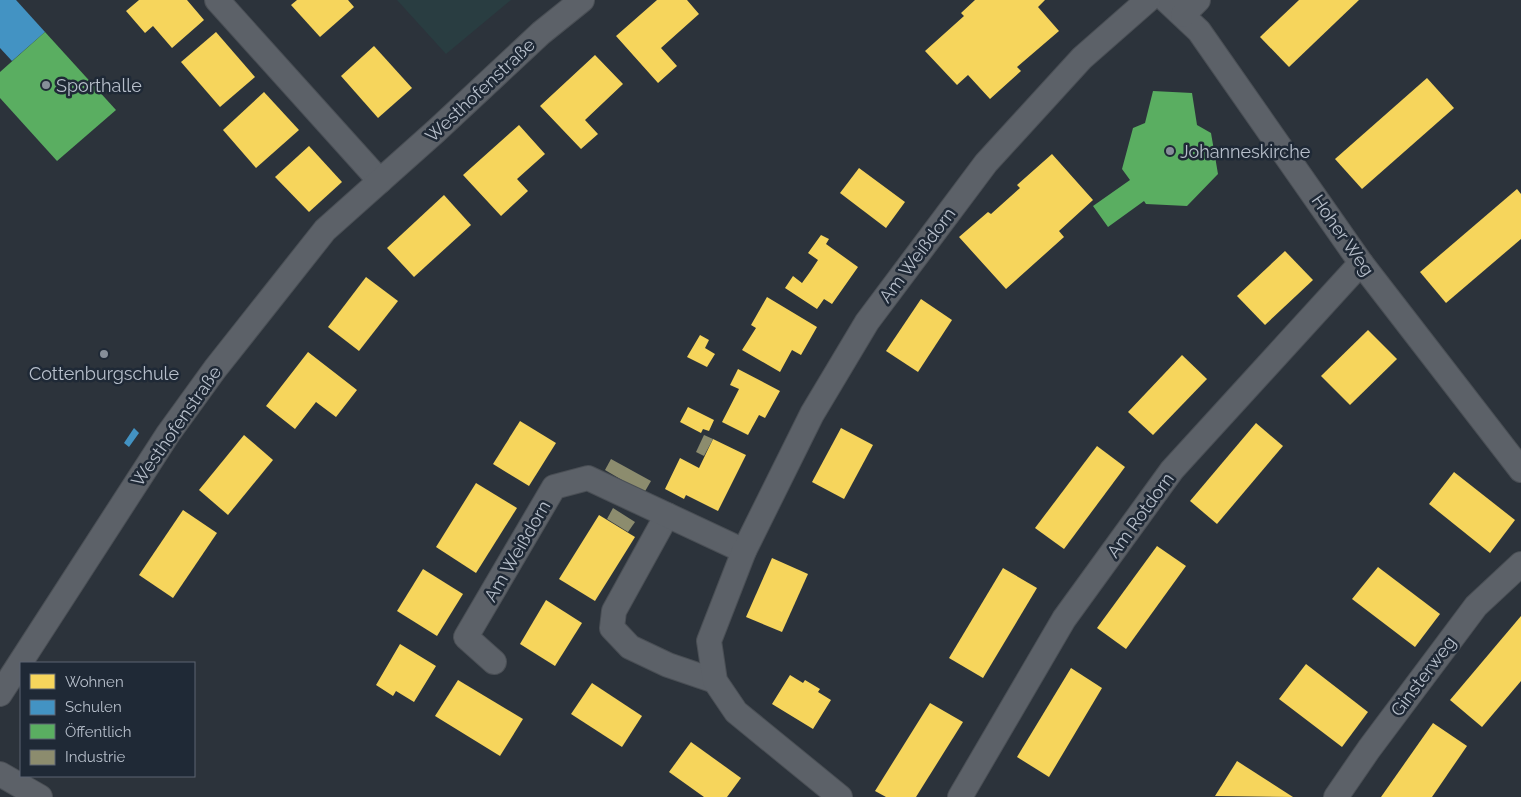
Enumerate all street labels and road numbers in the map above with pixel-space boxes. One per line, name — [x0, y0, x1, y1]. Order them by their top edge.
street label: Westhofenstraße — [421, 34, 539, 146]
street label: Hoher Weg — [1307, 190, 1379, 280]
street label: Am Weißdorn — [874, 203, 960, 307]
street label: Westhofenstraße — [127, 361, 226, 490]
street label: Am Rotdorn — [1102, 468, 1178, 562]
street label: Am Weißdorn — [480, 497, 554, 605]
street label: Ginsterweg — [1386, 632, 1460, 720]

